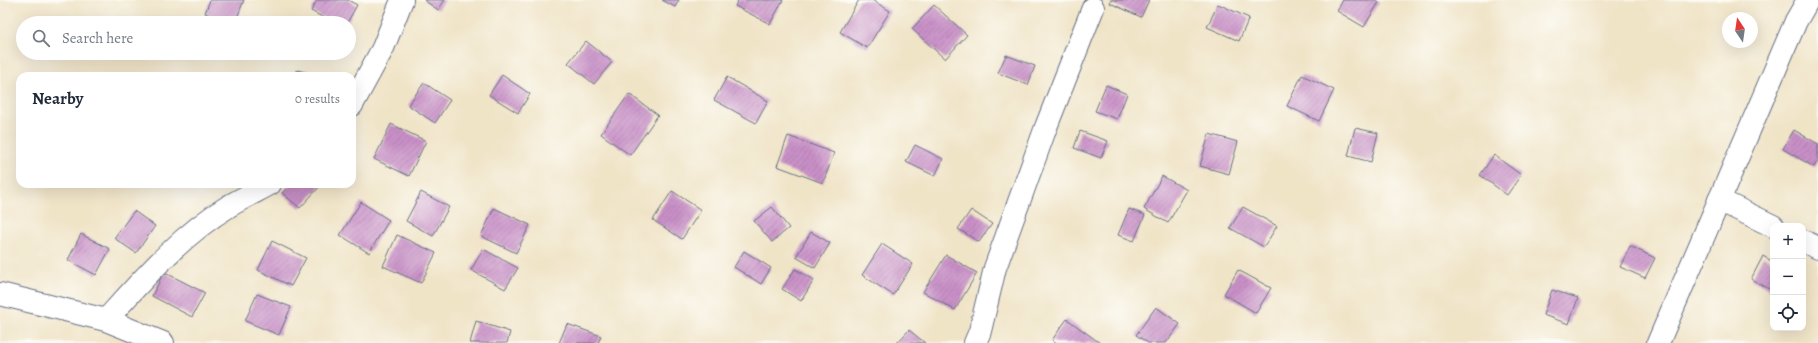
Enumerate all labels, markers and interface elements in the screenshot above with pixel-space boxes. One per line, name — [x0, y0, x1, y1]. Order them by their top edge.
north arrow — [1722, 12, 1758, 48]
search box — [16, 16, 356, 60]
icon: search — [30, 27, 52, 49]
text: Search here — [62, 28, 133, 48]
text: Nearby — [32, 87, 83, 110]
text: 0 results — [295, 90, 340, 107]
map controls — [1770, 223, 1806, 331]
button: + — [1770, 223, 1806, 259]
button: − — [1770, 259, 1806, 295]
button: locate — [1770, 295, 1806, 331]

